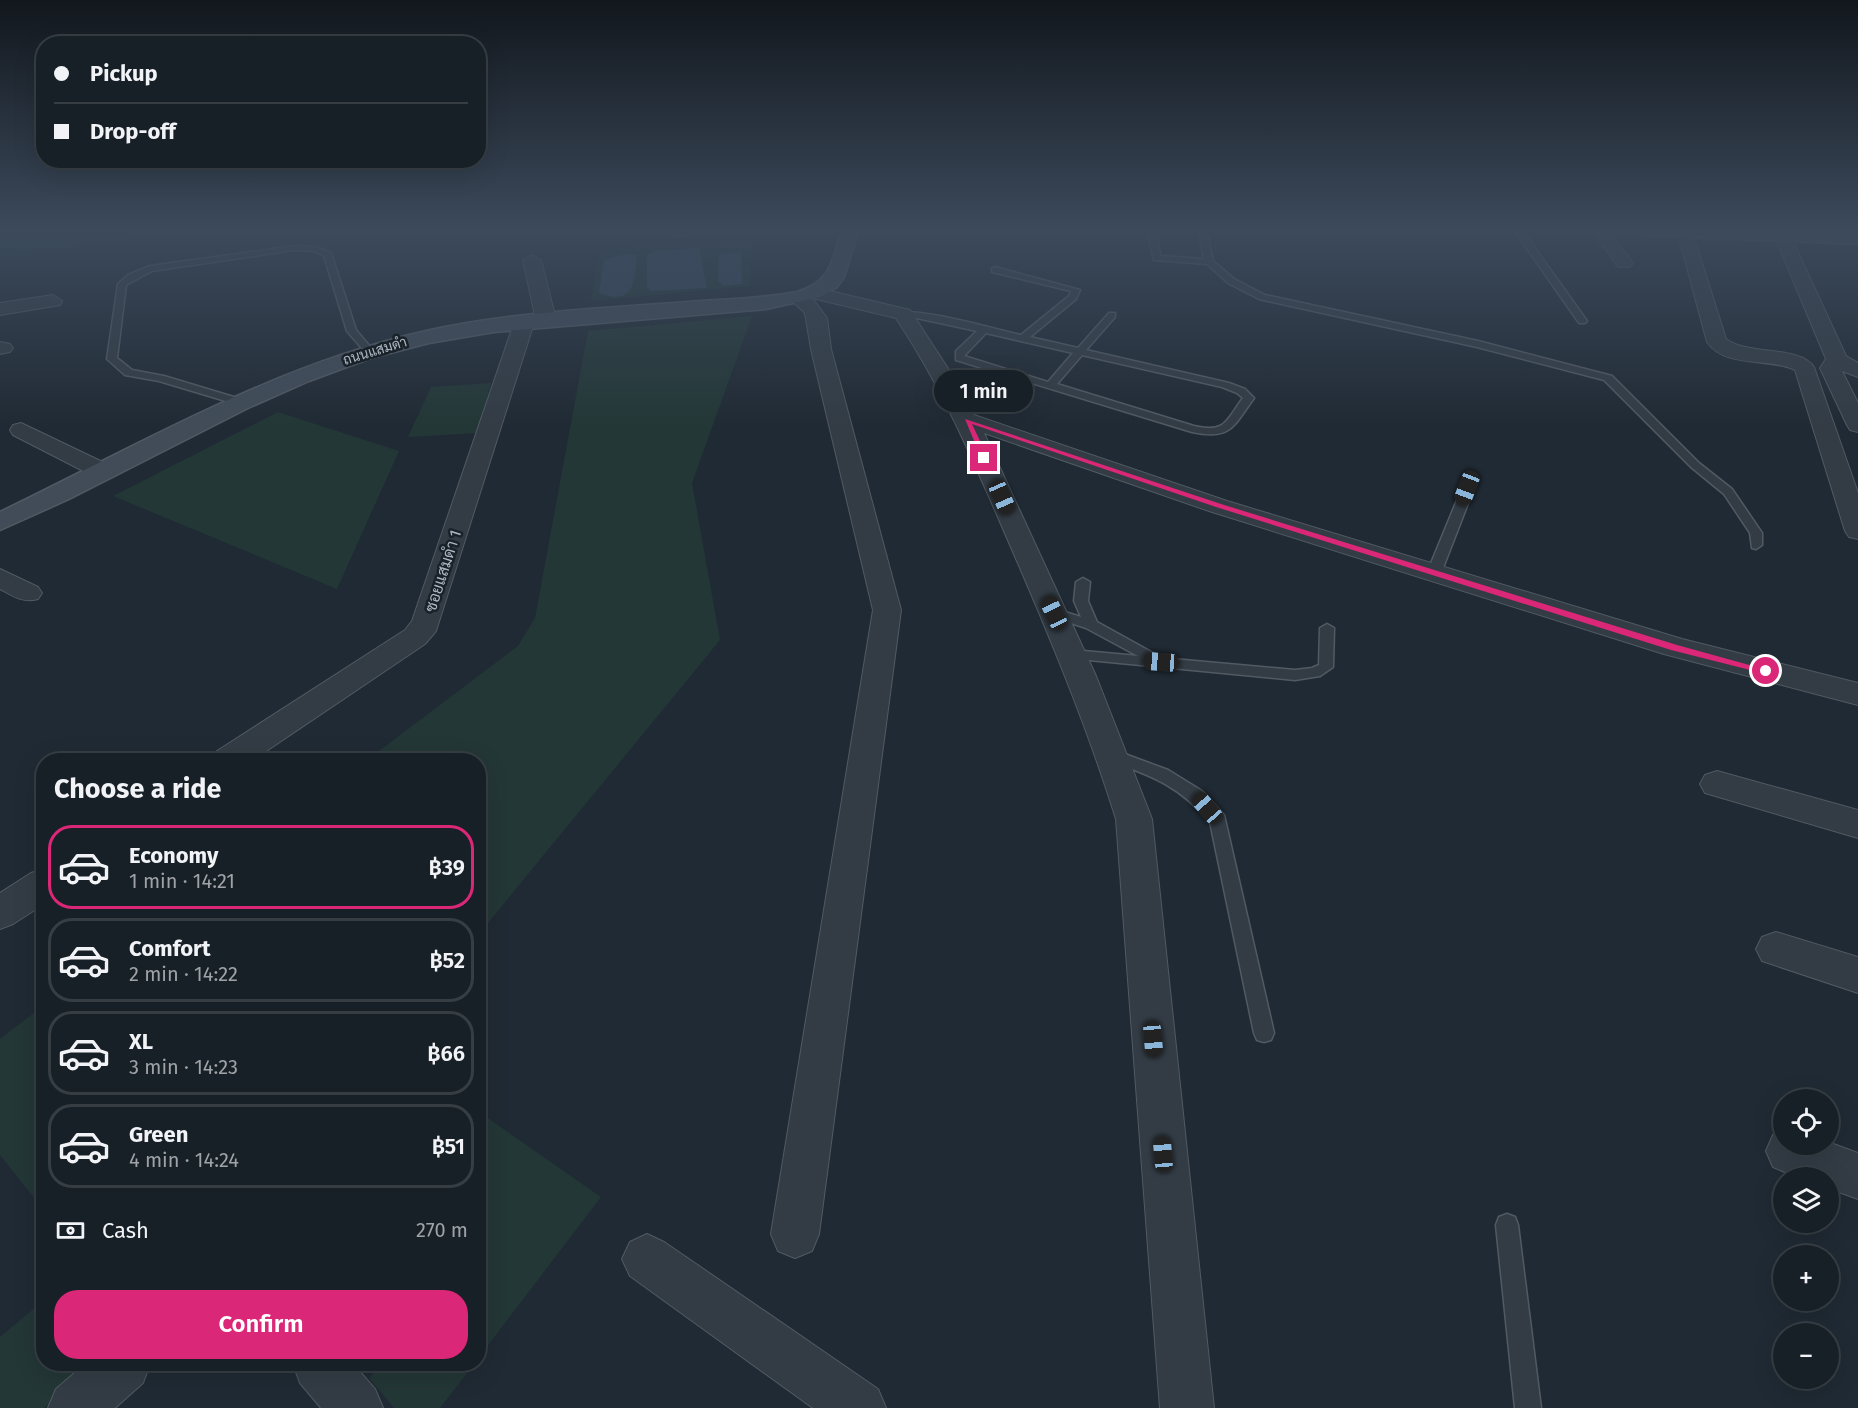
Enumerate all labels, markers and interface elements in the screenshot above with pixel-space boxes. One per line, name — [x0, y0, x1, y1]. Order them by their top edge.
text: Pickup — [90, 60, 158, 87]
text: Drop-off — [90, 118, 176, 145]
street label: ถนนแสมดำ — [341, 333, 409, 369]
callout: 1 min — [934, 371, 1034, 413]
text: 1 min — [959, 379, 1008, 403]
route end — [970, 444, 997, 471]
car — [1452, 468, 1482, 508]
car — [986, 477, 1018, 517]
street label: ซอยแสมดำ 1 — [421, 528, 465, 614]
car — [1038, 593, 1070, 633]
car — [1142, 652, 1180, 672]
route start — [1752, 657, 1779, 684]
text: Choose a ride — [54, 773, 221, 805]
car — [1188, 789, 1226, 827]
icon: car — [57, 840, 111, 894]
text: Economy — [129, 842, 218, 869]
text: ฿39 — [429, 854, 465, 881]
text: 1 min · 14:21 — [129, 869, 235, 893]
icon: car — [57, 933, 111, 987]
text: Comfort — [129, 935, 210, 962]
text: ฿52 — [429, 947, 465, 974]
text: 2 min · 14:22 — [129, 962, 238, 986]
car — [1142, 1020, 1164, 1058]
icon: car — [57, 1026, 111, 1080]
text: XL — [129, 1028, 153, 1055]
text: ฿66 — [427, 1040, 465, 1067]
text: 3 min · 14:23 — [129, 1055, 238, 1079]
map controls — [1773, 1089, 1839, 1389]
button: locate — [1773, 1089, 1839, 1155]
icon: car — [57, 1119, 111, 1173]
text: Green — [129, 1121, 188, 1148]
text: ฿51 — [432, 1133, 465, 1160]
car — [1152, 1135, 1174, 1173]
text: 4 min · 14:24 — [129, 1148, 239, 1172]
button: layers — [1773, 1167, 1839, 1233]
icon: cash — [54, 1214, 87, 1247]
text: Cash — [102, 1217, 149, 1244]
text: 270 m — [416, 1218, 468, 1242]
button: + — [1773, 1245, 1839, 1311]
button: Confirm — [54, 1290, 468, 1359]
button: − — [1773, 1323, 1839, 1389]

